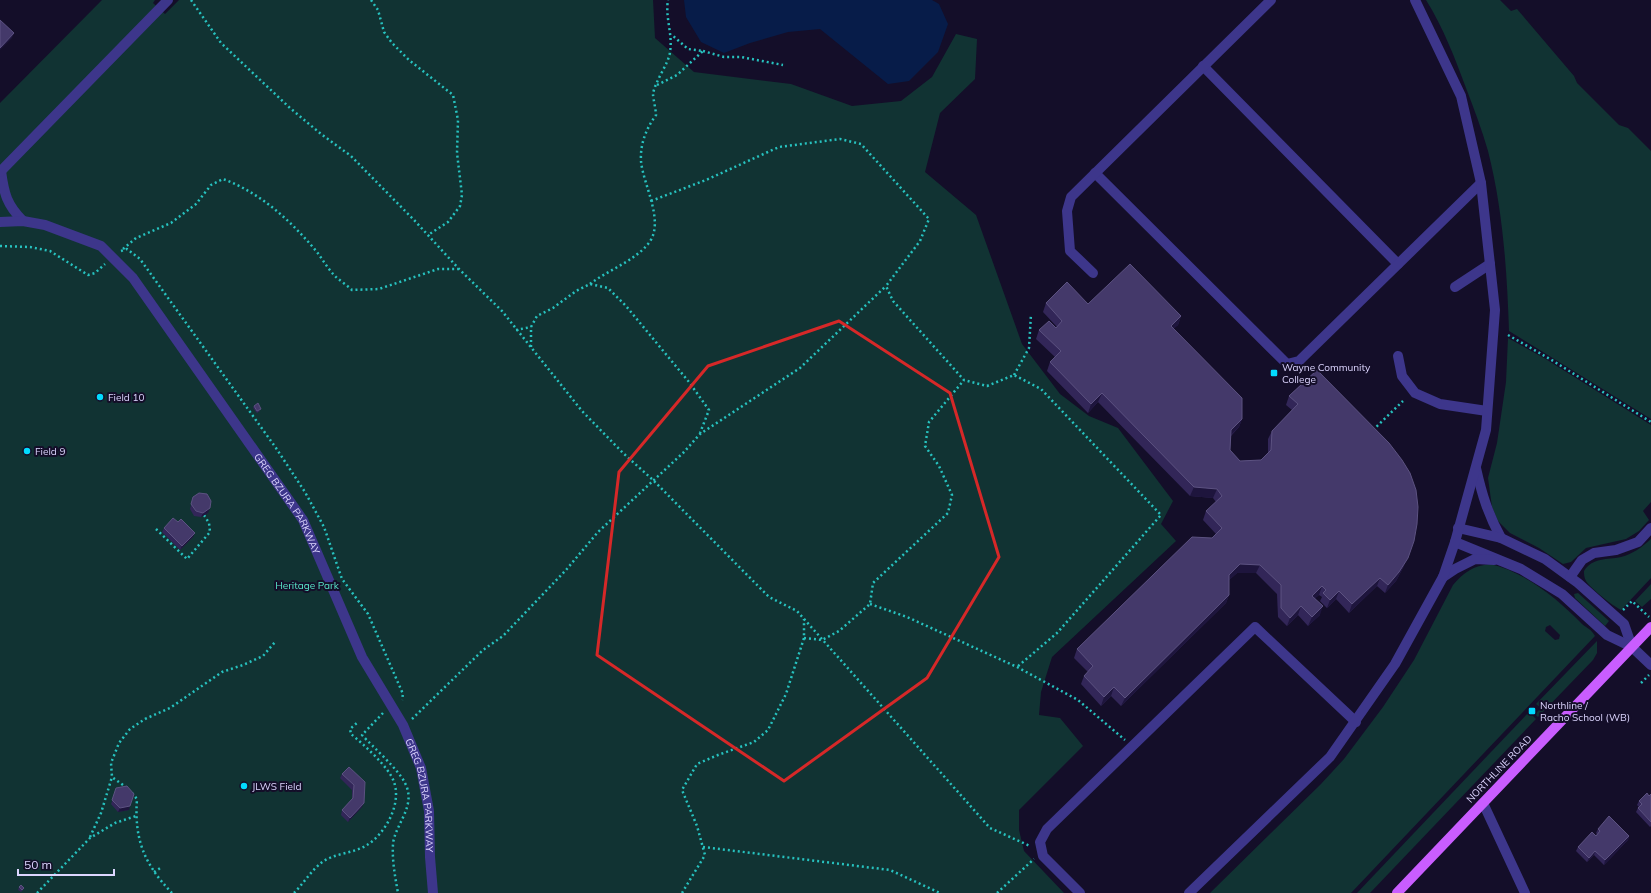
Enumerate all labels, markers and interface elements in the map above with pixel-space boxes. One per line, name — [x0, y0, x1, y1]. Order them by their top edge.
place label: Wayne Community College — [1282, 361, 1371, 386]
marker: Wayne Community College — [1269, 368, 1279, 378]
place label: Field 10 — [108, 391, 144, 404]
marker: Field 10 — [95, 392, 105, 402]
place label: Field 9 — [35, 445, 65, 458]
marker: Field 9 — [22, 446, 32, 456]
street label: GREG BZURA PARKWAY — [251, 450, 324, 557]
park label: Heritage Park — [275, 579, 340, 592]
place label: Northline / Racho School (WB) — [1540, 699, 1630, 724]
marker: Northline / Racho School (WB) — [1527, 706, 1537, 716]
street label: NORTHLINE ROAD — [1463, 733, 1535, 805]
street label: GREG BZURA PARKWAY — [403, 736, 436, 853]
place label: JLWS Field — [252, 780, 301, 793]
marker: JLWS Field — [239, 781, 249, 791]
scale bar — [18, 851, 114, 877]
text: 50 m — [24, 857, 52, 872]

